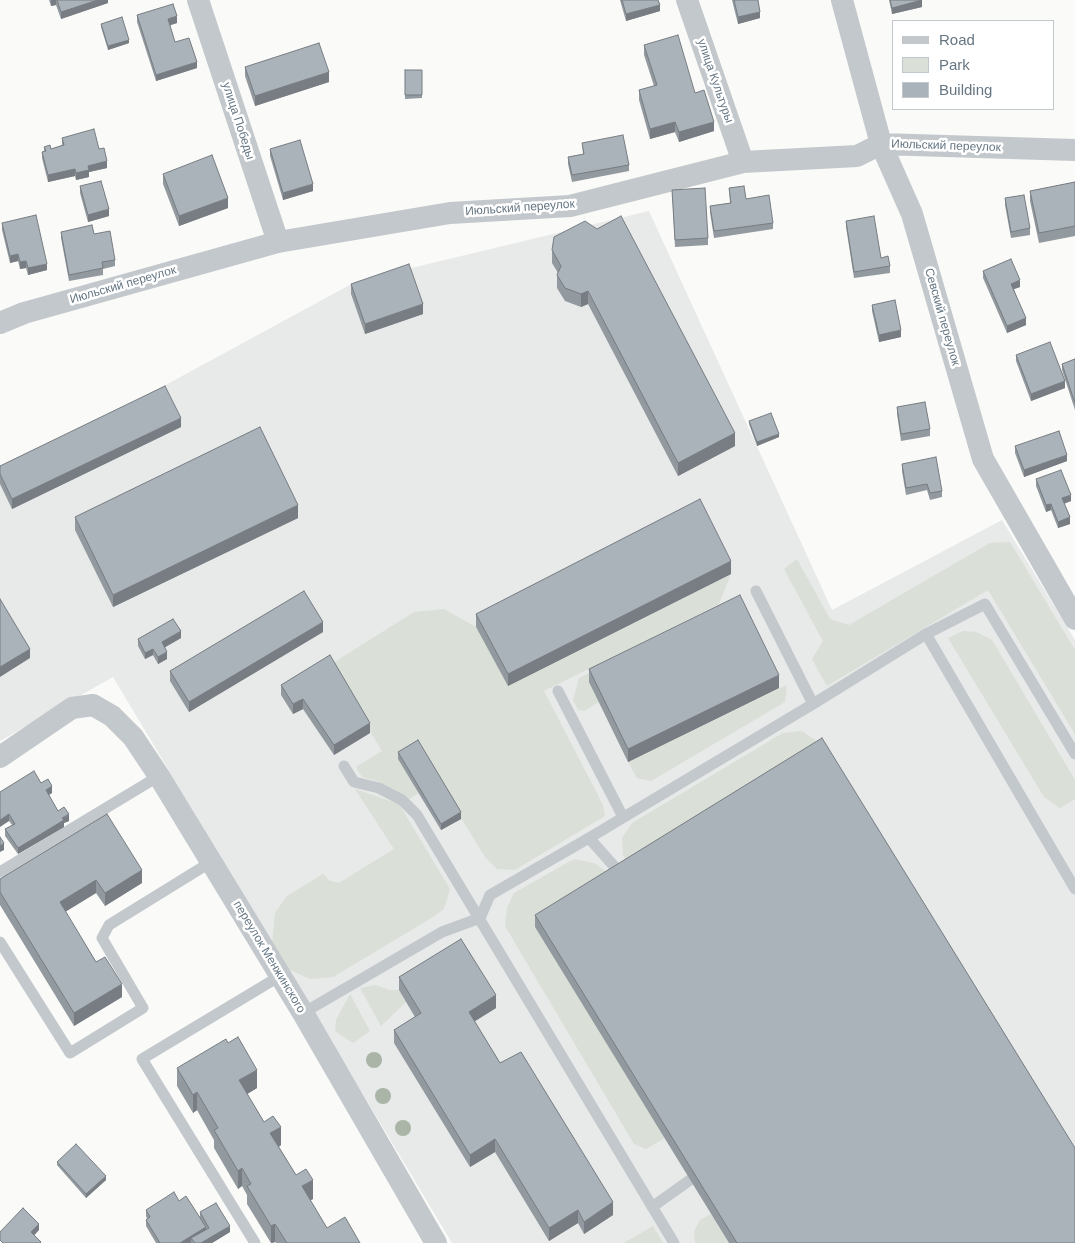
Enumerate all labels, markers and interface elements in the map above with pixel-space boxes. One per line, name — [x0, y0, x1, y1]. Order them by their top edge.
legend — [892, 20, 1055, 110]
text: Road — [939, 31, 975, 48]
street label: улица Культуры — [694, 37, 736, 125]
text: Park — [939, 56, 970, 73]
street label: улица Победы — [219, 81, 257, 161]
text: Building — [939, 81, 992, 98]
street label: Июльский переулок — [891, 137, 1001, 155]
street label: Июльский переулок — [465, 197, 575, 219]
street label: Июльский переулок — [68, 263, 178, 307]
street label: Севский переулок — [921, 267, 963, 367]
street label: переулок Менжинского — [230, 898, 308, 1016]

